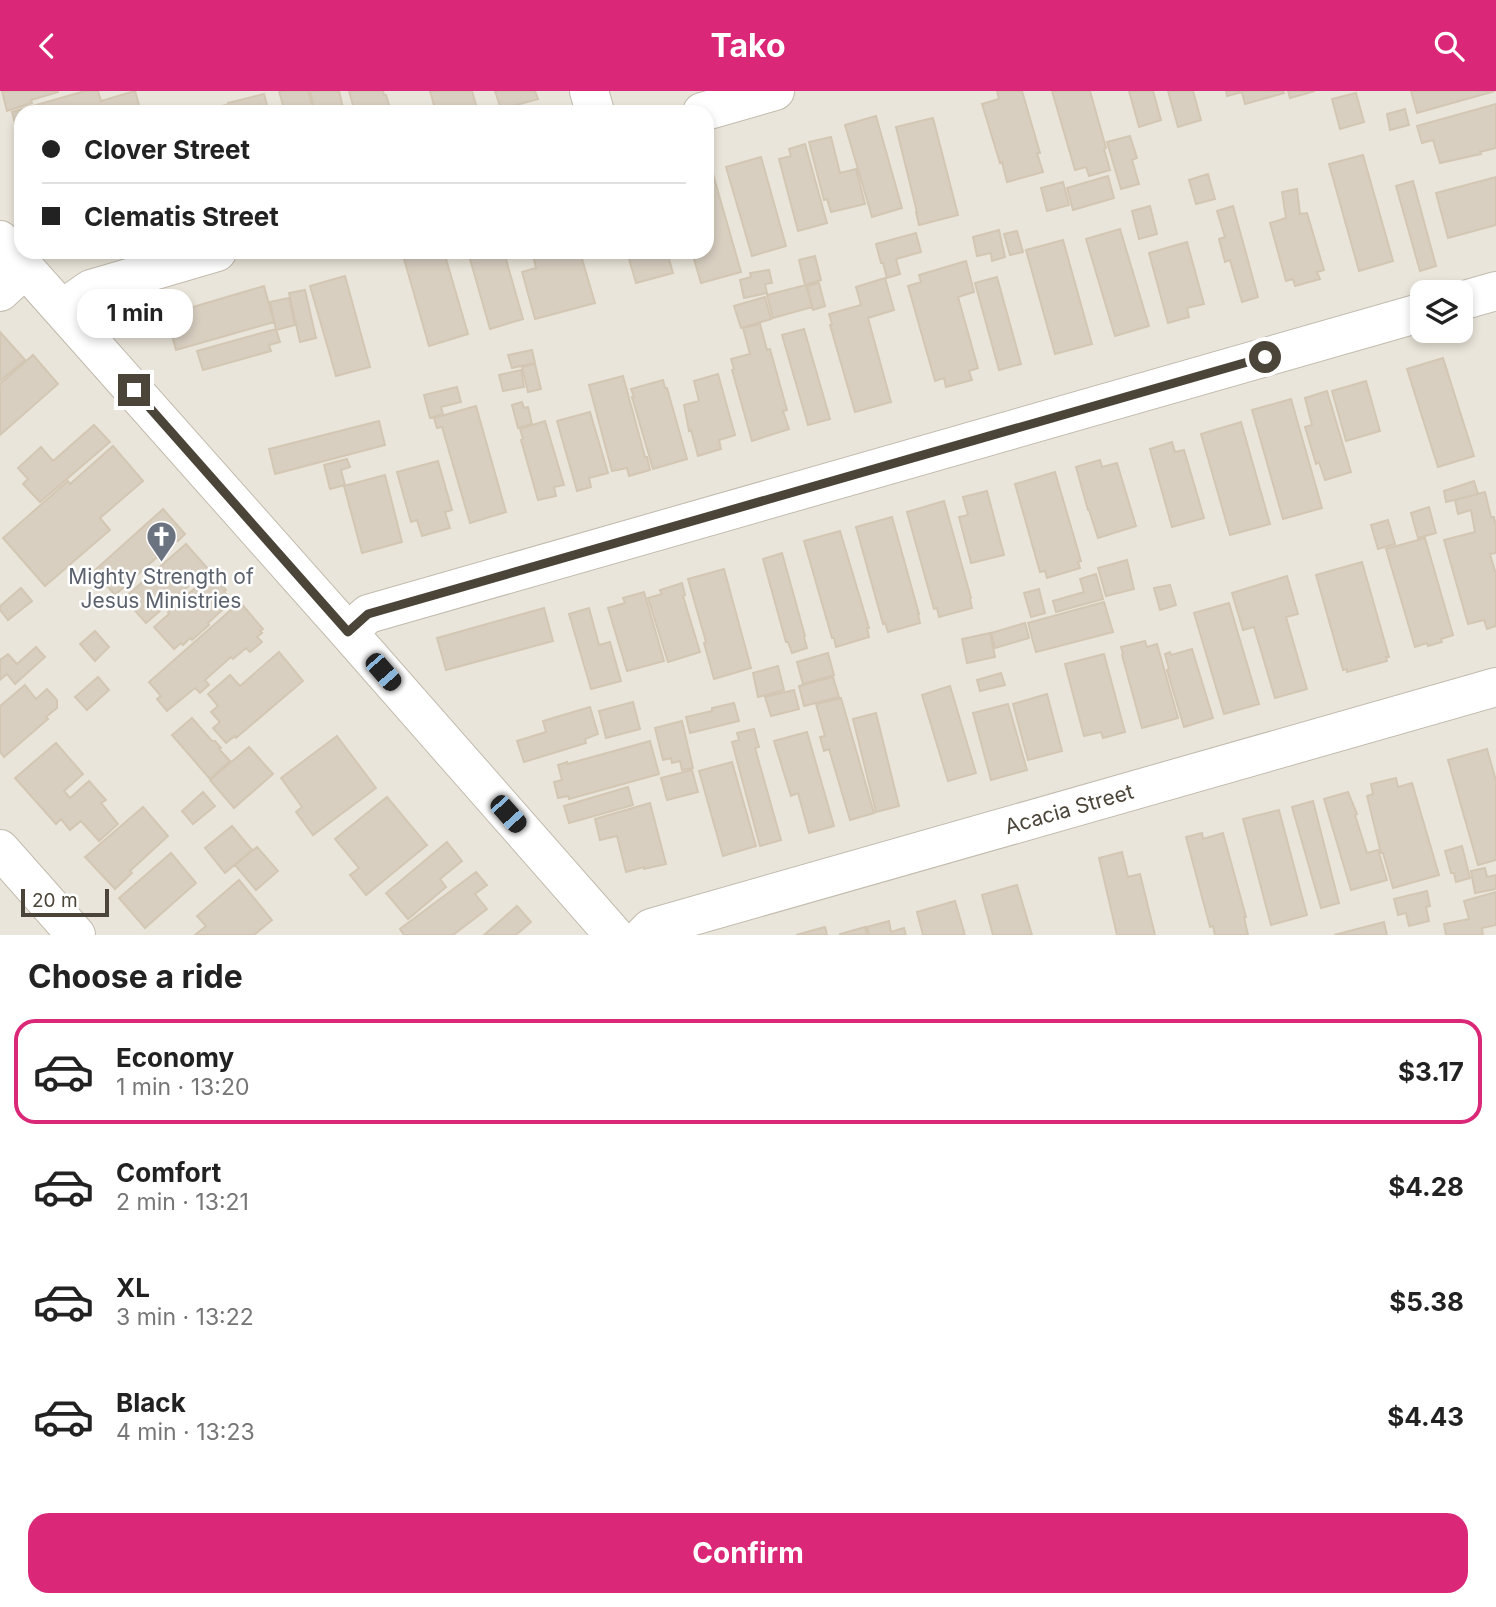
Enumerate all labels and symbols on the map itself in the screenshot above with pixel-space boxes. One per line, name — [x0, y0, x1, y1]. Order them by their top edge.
callout: 1 min — [76, 289, 192, 337]
route start — [1249, 341, 1281, 373]
route end — [118, 374, 150, 406]
church icon: Mighty Strength of Jesus Ministries — [144, 519, 178, 563]
place label: Mighty Strength of Jesus Ministries — [68, 564, 254, 613]
car — [362, 649, 405, 695]
street label: Acacia Street — [1002, 779, 1136, 839]
car — [487, 791, 530, 837]
scale bar — [21, 886, 108, 918]

